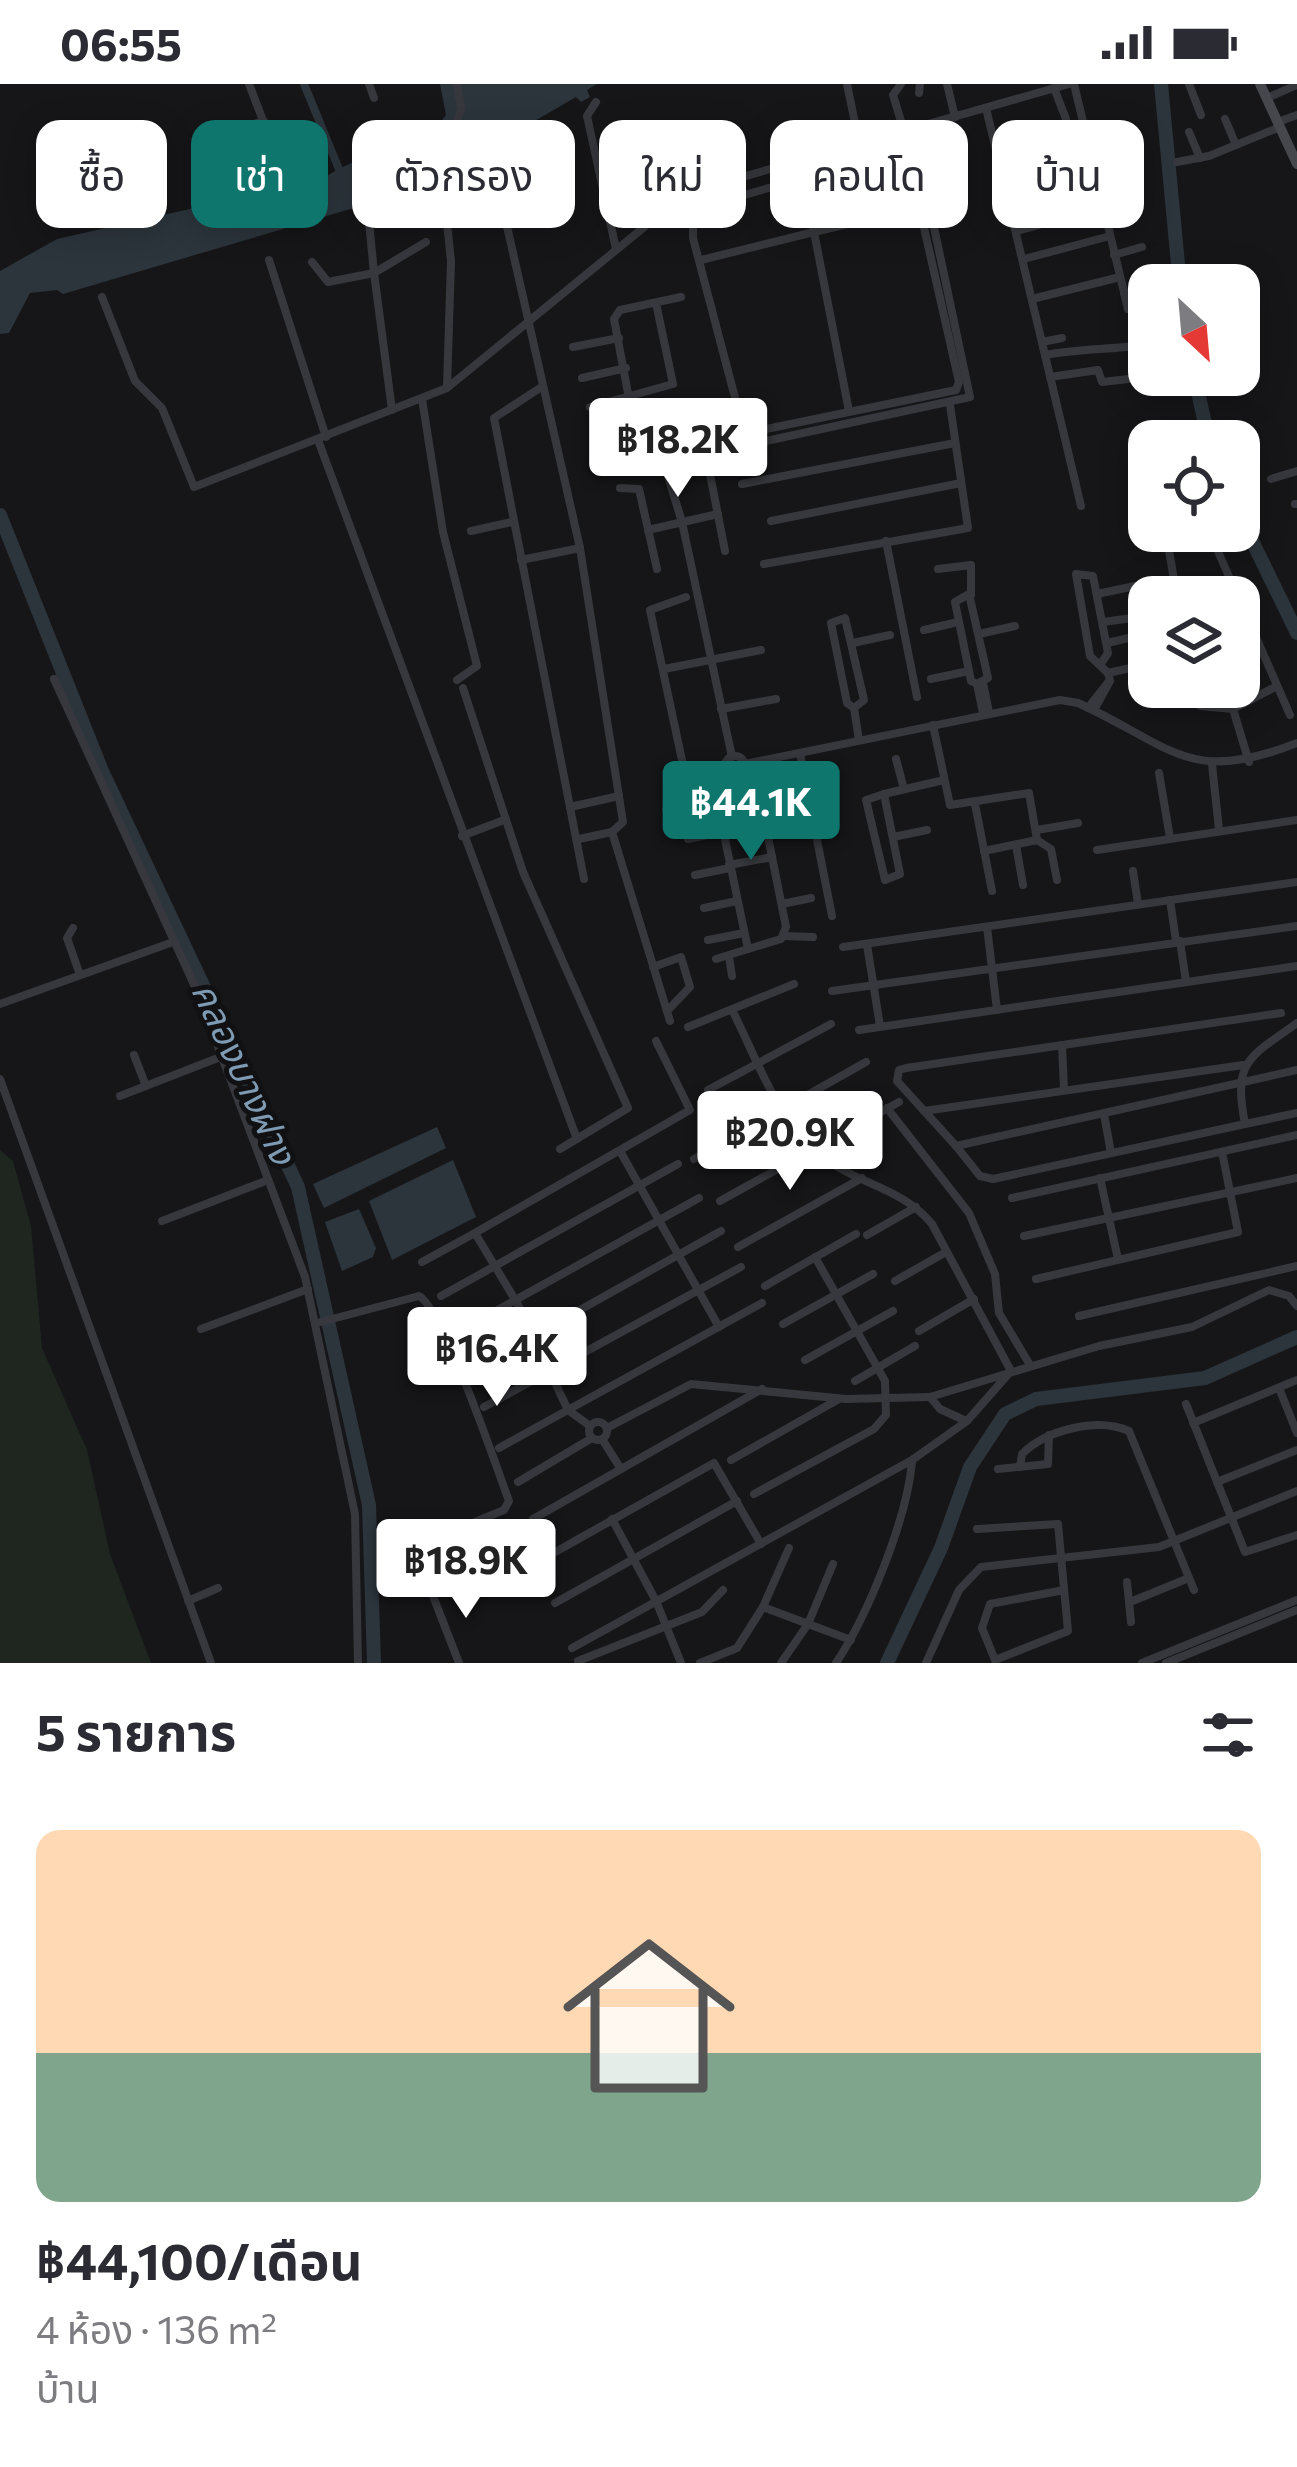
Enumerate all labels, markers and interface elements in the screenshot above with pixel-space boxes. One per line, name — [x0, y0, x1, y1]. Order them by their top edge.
text: 06:55 — [60, 15, 182, 70]
chip: ซื้อ — [36, 120, 167, 228]
chip: เช่า — [191, 120, 328, 228]
chip: ตัวกรอง — [352, 120, 575, 228]
chip: ใหม่ — [599, 120, 746, 228]
chip: คอนโด — [770, 120, 968, 228]
chip: บ้าน — [992, 120, 1144, 228]
north arrow — [1128, 264, 1260, 396]
map controls — [1128, 264, 1260, 708]
pin: ฿18.2K — [580, 398, 776, 500]
text: ฿18.2K — [616, 413, 740, 461]
button: locate — [1128, 420, 1260, 552]
button: layers — [1128, 576, 1260, 708]
pin: ฿44.1K — [653, 761, 849, 863]
text: ฿44.1K — [690, 776, 812, 824]
water label: คลองบางฝาง — [185, 974, 308, 1172]
pin: ฿20.9K — [692, 1091, 888, 1193]
text: ฿20.9K — [724, 1106, 856, 1154]
pin: ฿16.4K — [399, 1307, 595, 1409]
text: ฿16.4K — [434, 1322, 560, 1370]
pin: ฿18.9K — [368, 1519, 564, 1621]
text: ฿18.9K — [404, 1534, 528, 1582]
text: 5 รายการ — [36, 1699, 236, 1762]
icon: filters — [1195, 1702, 1261, 1768]
icon: home — [541, 1908, 757, 2124]
text: ฿44,100/เดือน — [36, 2228, 362, 2291]
text: 4 ห้อง · 136 m² — [36, 2304, 277, 2352]
text: บ้าน — [36, 2363, 99, 2411]

